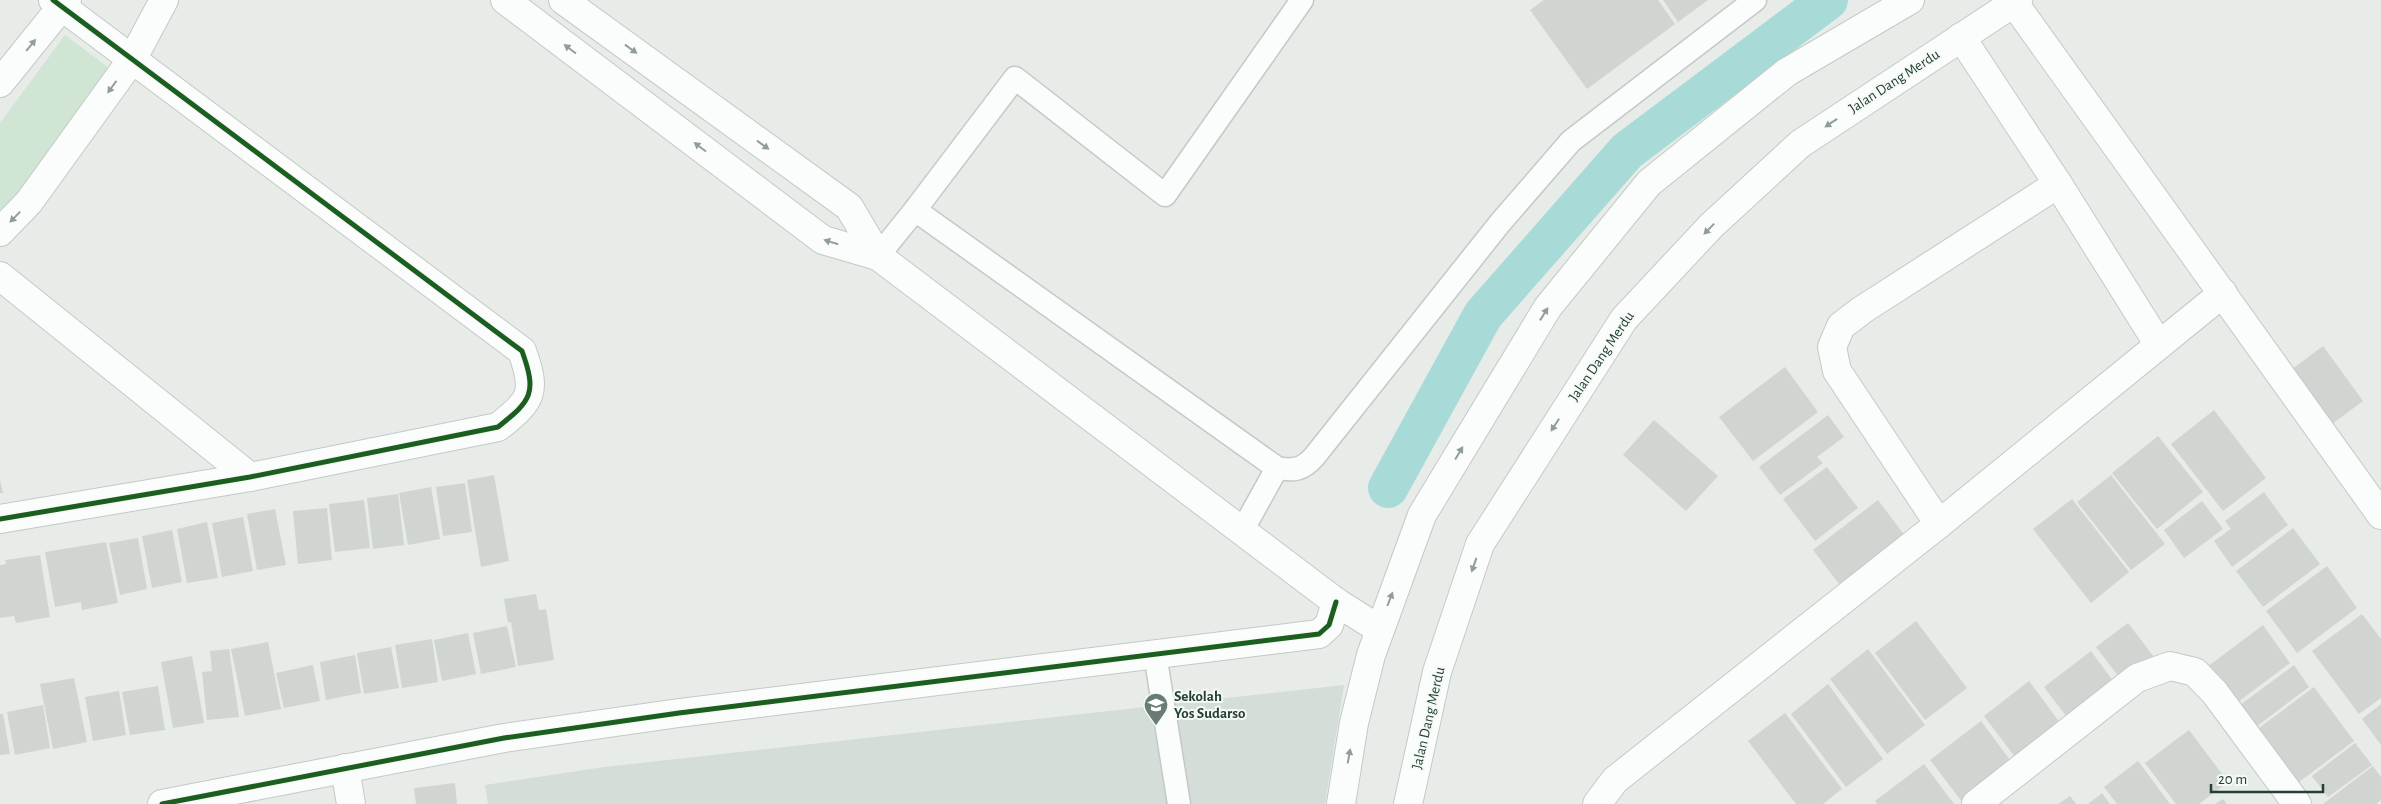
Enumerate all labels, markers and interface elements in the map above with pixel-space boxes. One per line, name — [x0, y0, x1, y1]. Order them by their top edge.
one-way arrow — [25, 39, 36, 52]
one-way arrow — [563, 44, 577, 54]
one-way arrow — [624, 44, 638, 54]
street label: Jalan Dang Merdu — [1846, 46, 1943, 116]
one-way arrow — [107, 80, 117, 94]
one-way arrow — [1825, 118, 1838, 127]
one-way arrow — [756, 139, 769, 150]
one-way arrow — [693, 142, 707, 152]
one-way arrow — [9, 211, 21, 223]
one-way arrow — [1703, 223, 1715, 235]
one-way arrow — [823, 237, 838, 245]
one-way arrow — [1539, 307, 1548, 321]
street label: Jalan Dang Merdu — [1566, 308, 1637, 404]
one-way arrow — [1550, 418, 1560, 431]
one-way arrow — [1455, 446, 1464, 459]
one-way arrow — [1469, 557, 1477, 572]
one-way arrow — [1386, 591, 1394, 606]
street label: Jalan Dang Merdu — [1409, 665, 1448, 771]
place label: Sekolah Yos Sudarso — [1174, 689, 1246, 721]
school or university icon: Sekolah Yos Sudarso — [1143, 692, 1169, 726]
one-way arrow — [1345, 748, 1353, 764]
scale bar — [2211, 762, 2324, 794]
text: 20 m — [2218, 772, 2247, 787]

